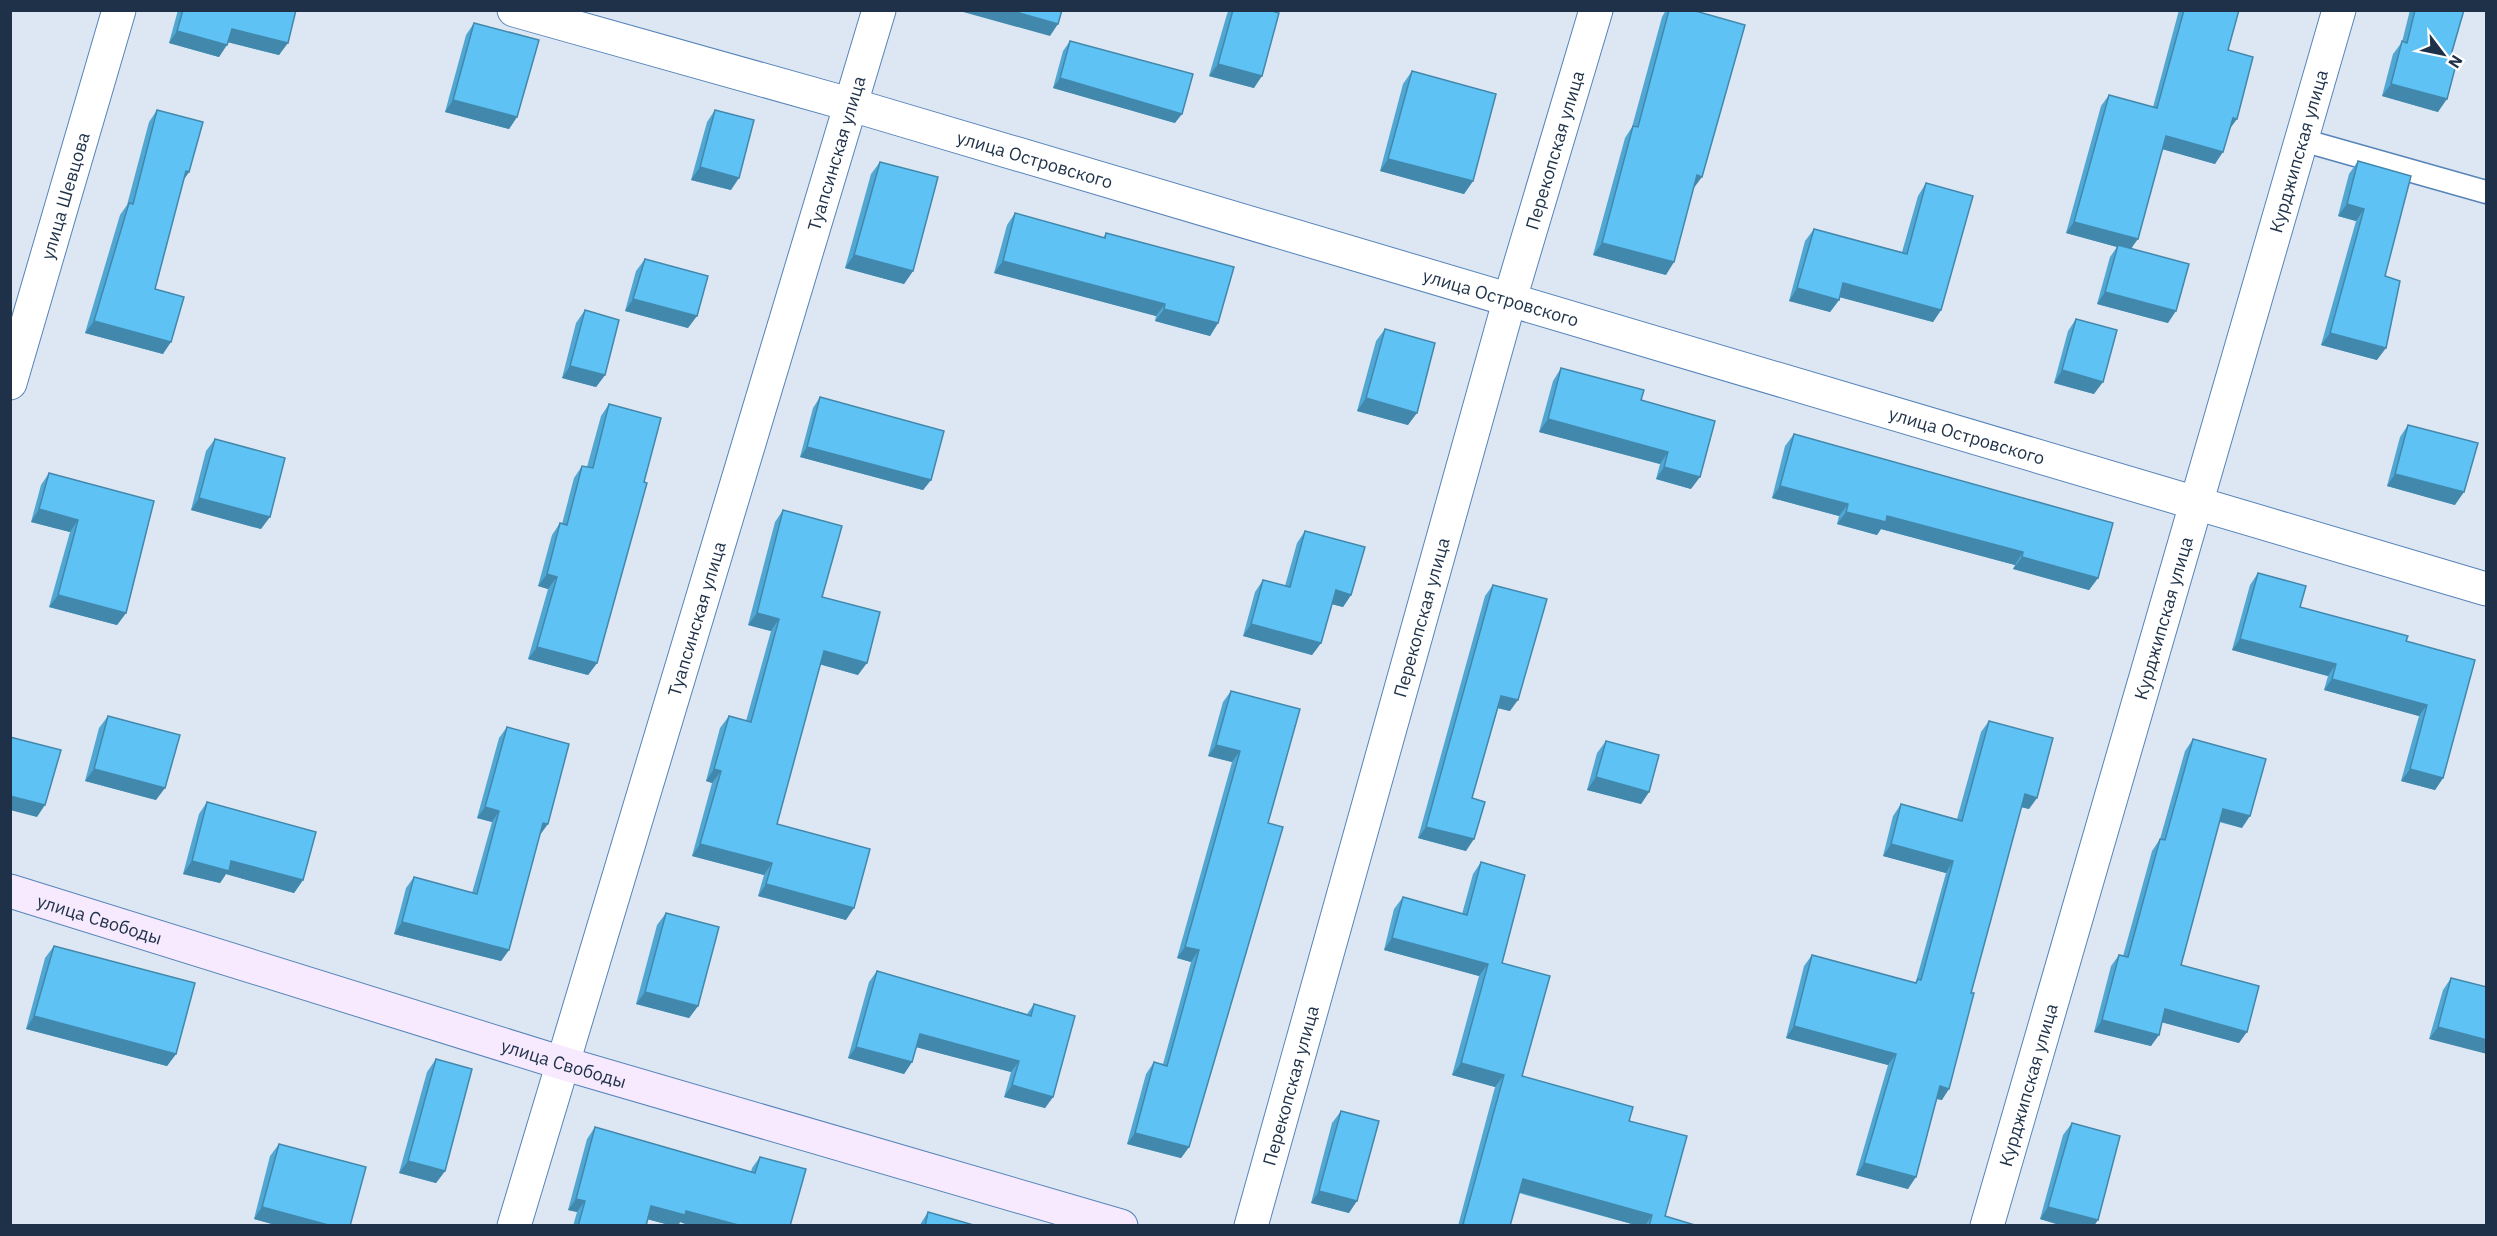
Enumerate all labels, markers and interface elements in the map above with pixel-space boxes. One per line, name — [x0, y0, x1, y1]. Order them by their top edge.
north arrow — [2413, 24, 2473, 84]
text: N — [2444, 52, 2467, 72]
street label: Перекопская улица — [1520, 67, 1589, 232]
street label: Курджипская улица — [2264, 67, 2333, 235]
street label: Туапсинская улица — [802, 73, 870, 234]
street label: улица Островского — [954, 125, 1116, 193]
street label: улица Шевцова — [35, 129, 94, 262]
street label: улица Островского — [1420, 263, 1582, 331]
street label: улица Островского — [1886, 401, 2048, 469]
street label: Курджипская улица — [2129, 533, 2198, 702]
street label: Перекопская улица — [1388, 534, 1454, 700]
street label: Туапсинская улица — [662, 538, 730, 699]
street label: улица Свободы — [34, 889, 165, 949]
street label: Курджипская улица — [1993, 1000, 2062, 1169]
street label: Перекопская улица — [1257, 1002, 1324, 1168]
street label: улица Свободы — [498, 1033, 629, 1093]

